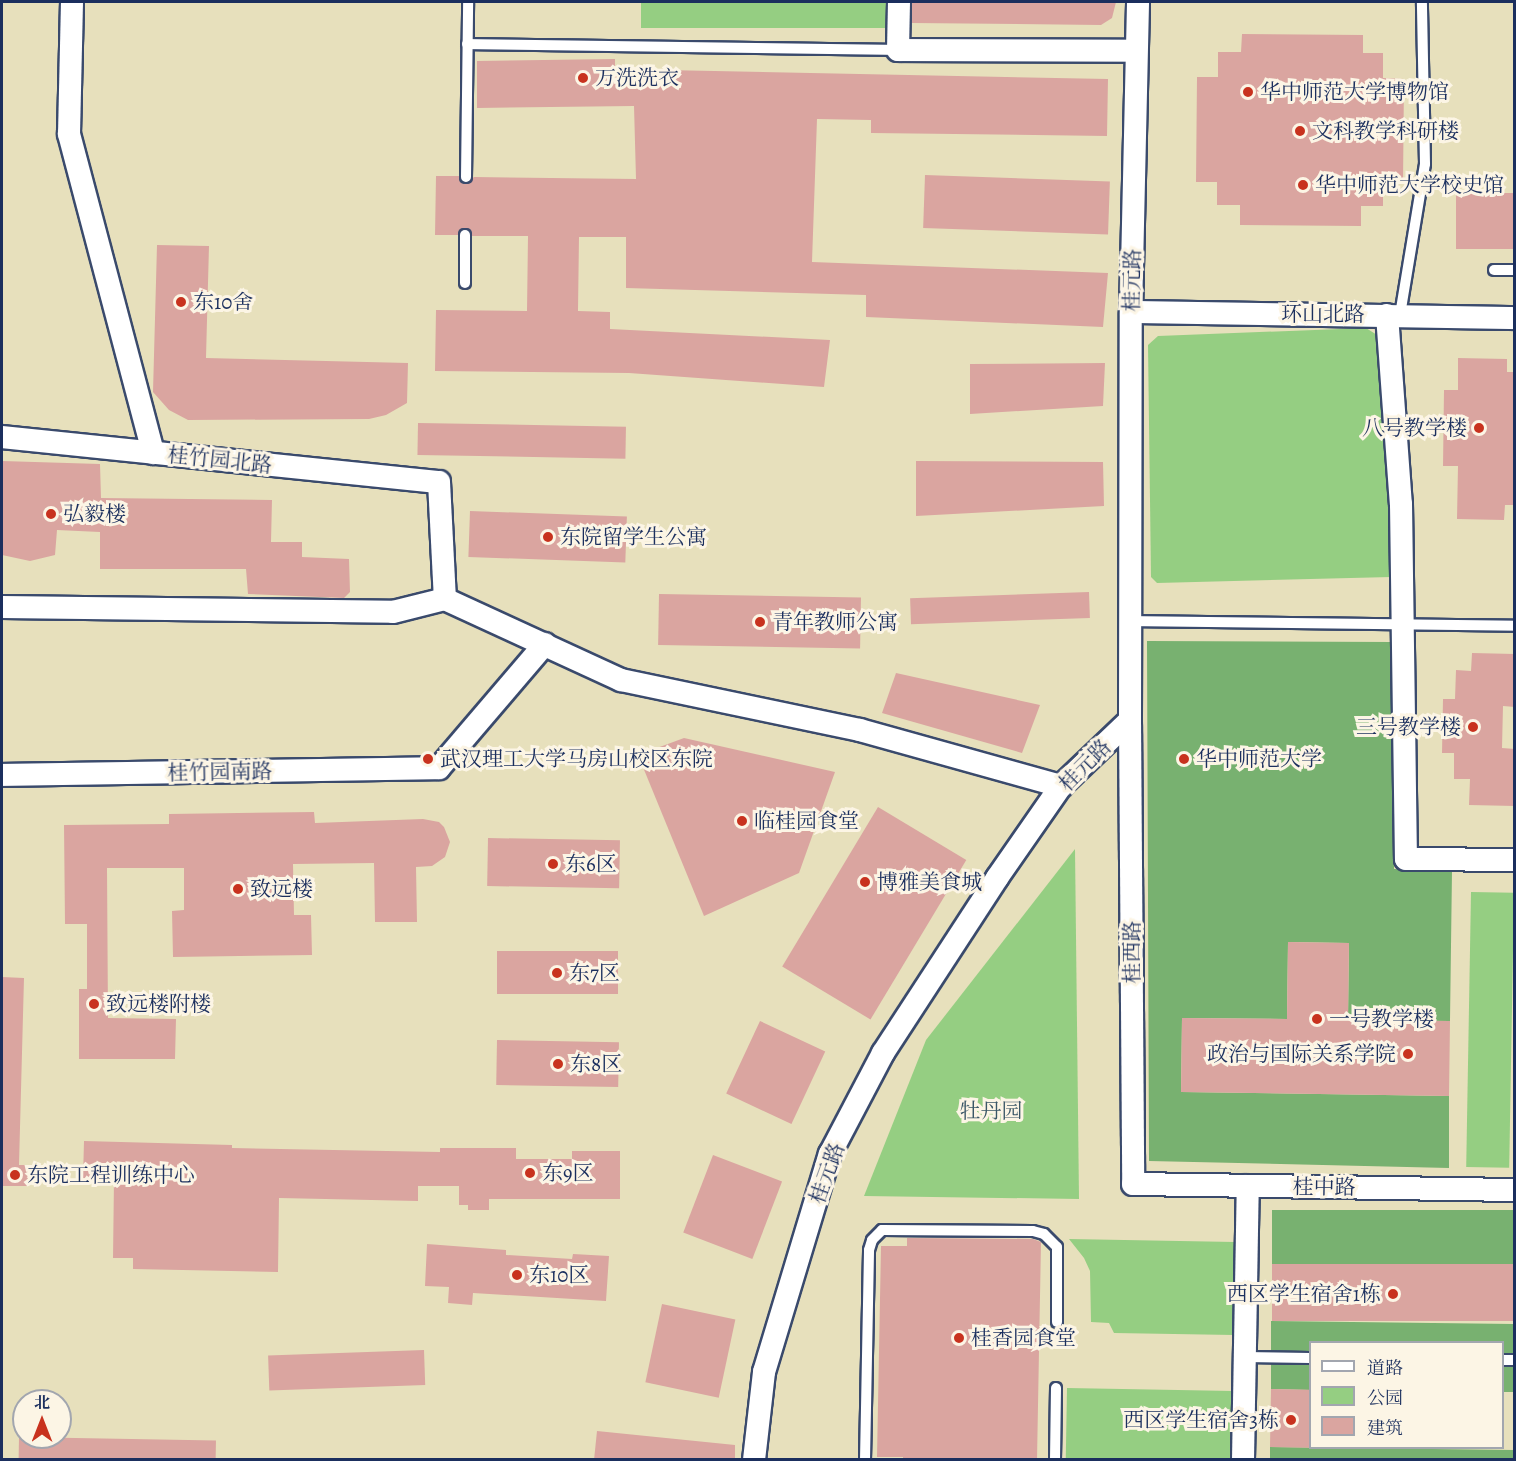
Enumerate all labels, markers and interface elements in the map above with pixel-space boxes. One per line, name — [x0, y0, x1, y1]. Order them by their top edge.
place label: 万洗洗衣 — [595, 65, 679, 91]
marker: 万洗洗衣 — [576, 71, 590, 85]
place label: 华中师范大学博物馆 — [1260, 79, 1449, 105]
marker: 华中师范大学博物馆 — [1241, 85, 1255, 99]
place label: 文科教学科研楼 — [1312, 118, 1459, 144]
marker: 文科教学科研楼 — [1293, 124, 1307, 138]
place label: 华中师范大学校史馆 — [1315, 172, 1504, 198]
marker: 华中师范大学校史馆 — [1296, 178, 1310, 192]
street label: 桂元路 — [1119, 248, 1145, 312]
place label: 东10舍 — [193, 289, 253, 315]
marker: 东10舍 — [174, 295, 188, 309]
street label: 环山北路 — [1281, 301, 1365, 327]
place label: 八号教学楼 — [1362, 415, 1467, 441]
marker: 八号教学楼 — [1472, 421, 1486, 435]
street label: 桂竹园北路 — [166, 442, 274, 478]
place label: 弘毅楼 — [63, 501, 126, 527]
marker: 弘毅楼 — [44, 507, 58, 521]
place label: 东院留学生公寓 — [560, 524, 707, 550]
marker: 东院留学生公寓 — [541, 530, 555, 544]
place label: 青年教师公寓 — [772, 609, 898, 635]
marker: 青年教师公寓 — [753, 615, 767, 629]
place label: 三号教学楼 — [1356, 714, 1461, 740]
marker: 三号教学楼 — [1466, 720, 1480, 734]
street label: 桂元路 — [1054, 734, 1116, 796]
place label: 武汉理工大学马房山校区东院 — [440, 746, 713, 772]
place label: 华中师范大学 — [1196, 746, 1322, 772]
marker: 武汉理工大学马房山校区东院 — [421, 752, 435, 766]
marker: 华中师范大学 — [1177, 752, 1191, 766]
street label: 桂竹园南路 — [167, 758, 273, 786]
place label: 临桂园食堂 — [754, 808, 859, 834]
marker: 临桂园食堂 — [735, 814, 749, 828]
place label: 东6区 — [565, 851, 617, 877]
marker: 东6区 — [546, 857, 560, 871]
place label: 博雅美食城 — [877, 869, 982, 895]
marker: 博雅美食城 — [858, 875, 872, 889]
place label: 致远楼 — [250, 876, 313, 902]
marker: 致远楼 — [231, 882, 245, 896]
street label: 桂西路 — [1119, 921, 1145, 983]
place label: 东7区 — [569, 960, 620, 986]
marker: 东7区 — [550, 966, 564, 980]
place label: 致远楼附楼 — [106, 991, 211, 1017]
marker: 致远楼附楼 — [87, 997, 101, 1011]
place label: 一号教学楼 — [1329, 1006, 1434, 1032]
marker: 一号教学楼 — [1310, 1012, 1324, 1026]
place label: 政治与国际关系学院 — [1207, 1041, 1396, 1067]
marker: 政治与国际关系学院 — [1401, 1047, 1415, 1061]
place label: 东8区 — [570, 1051, 622, 1077]
marker: 东8区 — [551, 1057, 565, 1071]
park label: 牡丹园 — [960, 1098, 1022, 1124]
street label: 桂元路 — [804, 1139, 850, 1207]
place label: 东9区 — [542, 1160, 594, 1186]
place label: 东院工程训练中心 — [27, 1162, 195, 1188]
marker: 东9区 — [523, 1166, 537, 1180]
marker: 东院工程训练中心 — [8, 1168, 22, 1182]
street label: 桂中路 — [1292, 1174, 1356, 1200]
place label: 东10区 — [529, 1262, 589, 1288]
marker: 东10区 — [510, 1268, 524, 1282]
place label: 西区学生宿舍1栋 — [1227, 1281, 1381, 1307]
marker: 西区学生宿舍1栋 — [1386, 1287, 1400, 1301]
place label: 桂香园食堂 — [971, 1325, 1076, 1351]
marker: 桂香园食堂 — [952, 1331, 966, 1345]
legend — [1309, 1341, 1504, 1449]
text: 道路 — [1367, 1356, 1403, 1380]
text: 公园 — [1367, 1386, 1403, 1410]
north arrow — [12, 1389, 72, 1449]
text: 北 — [34, 1392, 50, 1414]
place label: 西区学生宿舍3栋 — [1123, 1407, 1279, 1433]
marker: 西区学生宿舍3栋 — [1284, 1413, 1298, 1427]
text: 建筑 — [1367, 1416, 1403, 1440]

